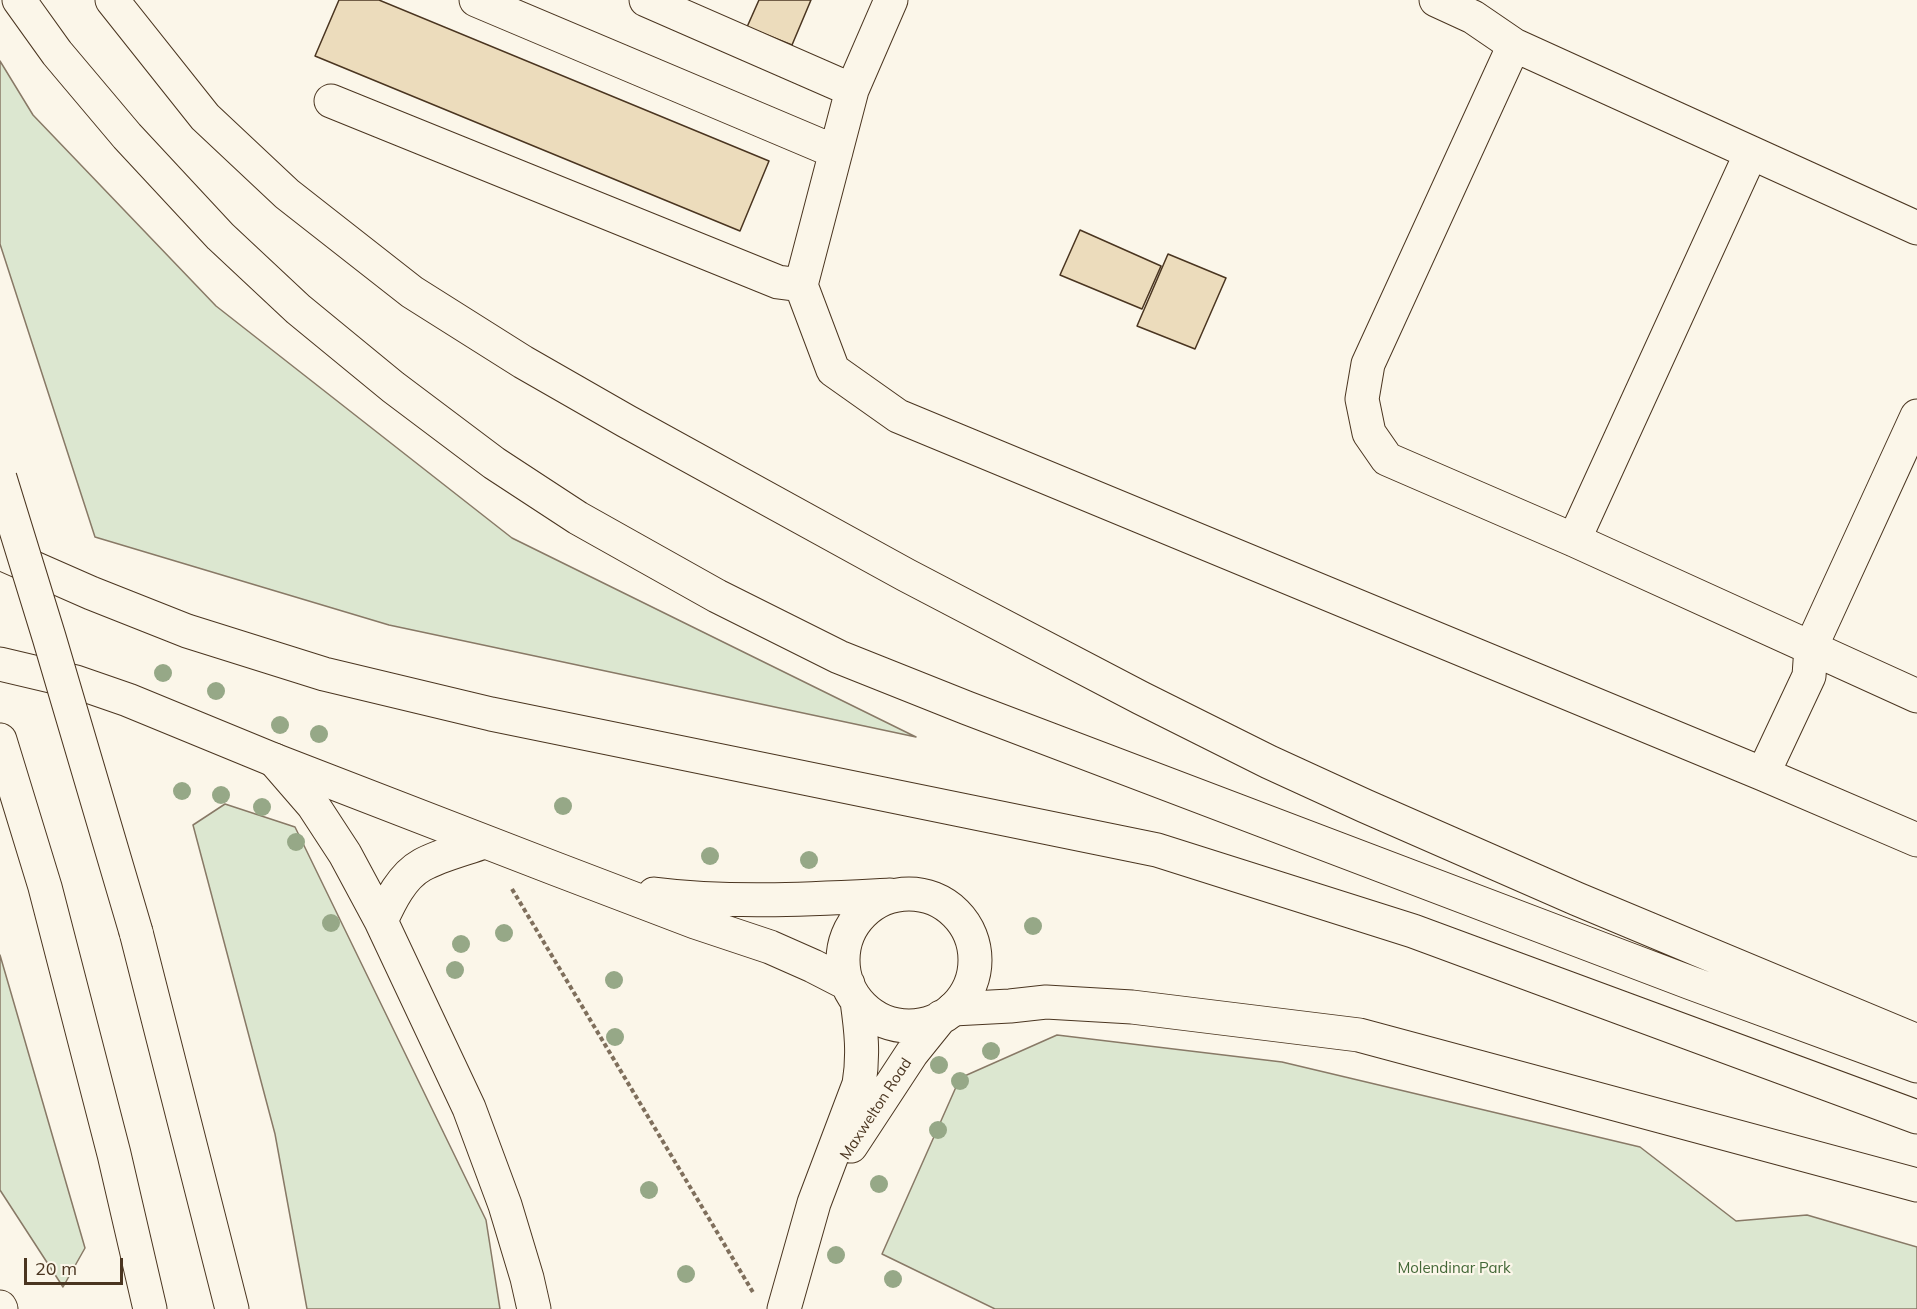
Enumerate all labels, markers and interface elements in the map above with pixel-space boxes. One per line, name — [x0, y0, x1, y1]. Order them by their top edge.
street label: Maxwelton Road — [836, 1055, 916, 1163]
scale bar — [27, 1246, 126, 1284]
text: 20 m — [35, 1257, 77, 1280]
park label: Molendinar Park — [1397, 1259, 1511, 1277]

